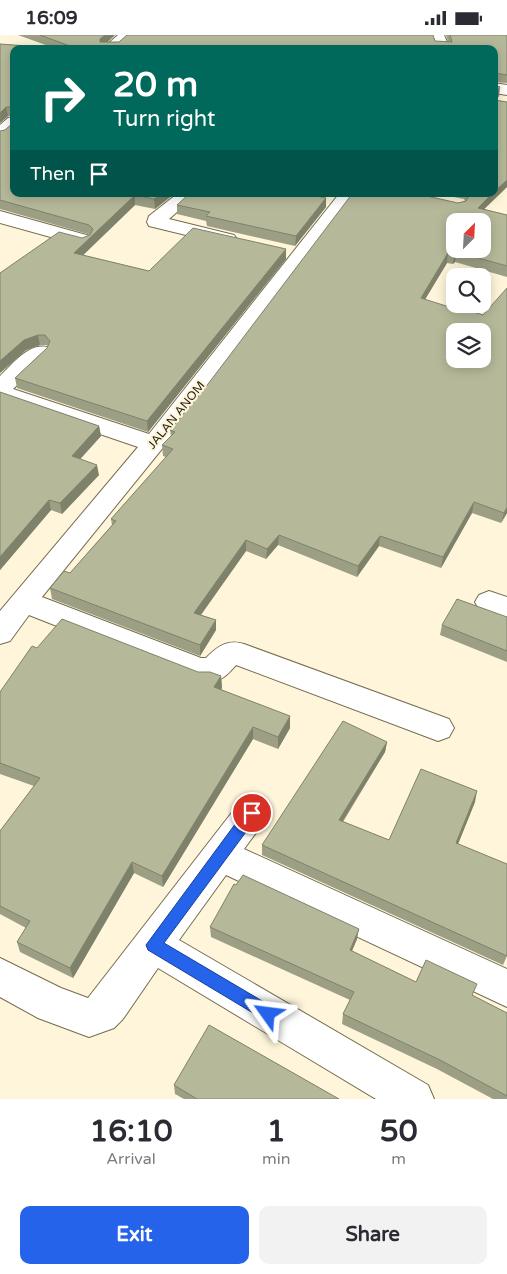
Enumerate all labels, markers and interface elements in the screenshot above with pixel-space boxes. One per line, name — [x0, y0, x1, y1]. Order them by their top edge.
text: 16:09 — [25, 7, 78, 29]
text: 20 m — [113, 64, 198, 106]
icon: right — [30, 65, 95, 130]
text: Turn right — [113, 106, 215, 132]
icon: arrive — [85, 160, 113, 188]
text: Then — [30, 163, 75, 185]
north arrow — [446, 213, 491, 257]
map controls — [446, 213, 491, 368]
button: search — [446, 268, 491, 313]
button: layers — [446, 323, 491, 368]
street label: JALAN ANOM — [144, 378, 208, 452]
pin — [231, 792, 273, 834]
icon: arrive — [238, 799, 266, 827]
position arrow — [241, 987, 293, 1039]
text: 16:10 — [89, 1113, 173, 1150]
text: 1 — [267, 1113, 286, 1150]
text: 50 — [380, 1113, 418, 1150]
text: Arrival — [106, 1149, 156, 1169]
text: min — [262, 1149, 290, 1169]
text: m — [391, 1149, 406, 1169]
button: Exit — [20, 1206, 249, 1264]
button: Share — [259, 1206, 487, 1264]

